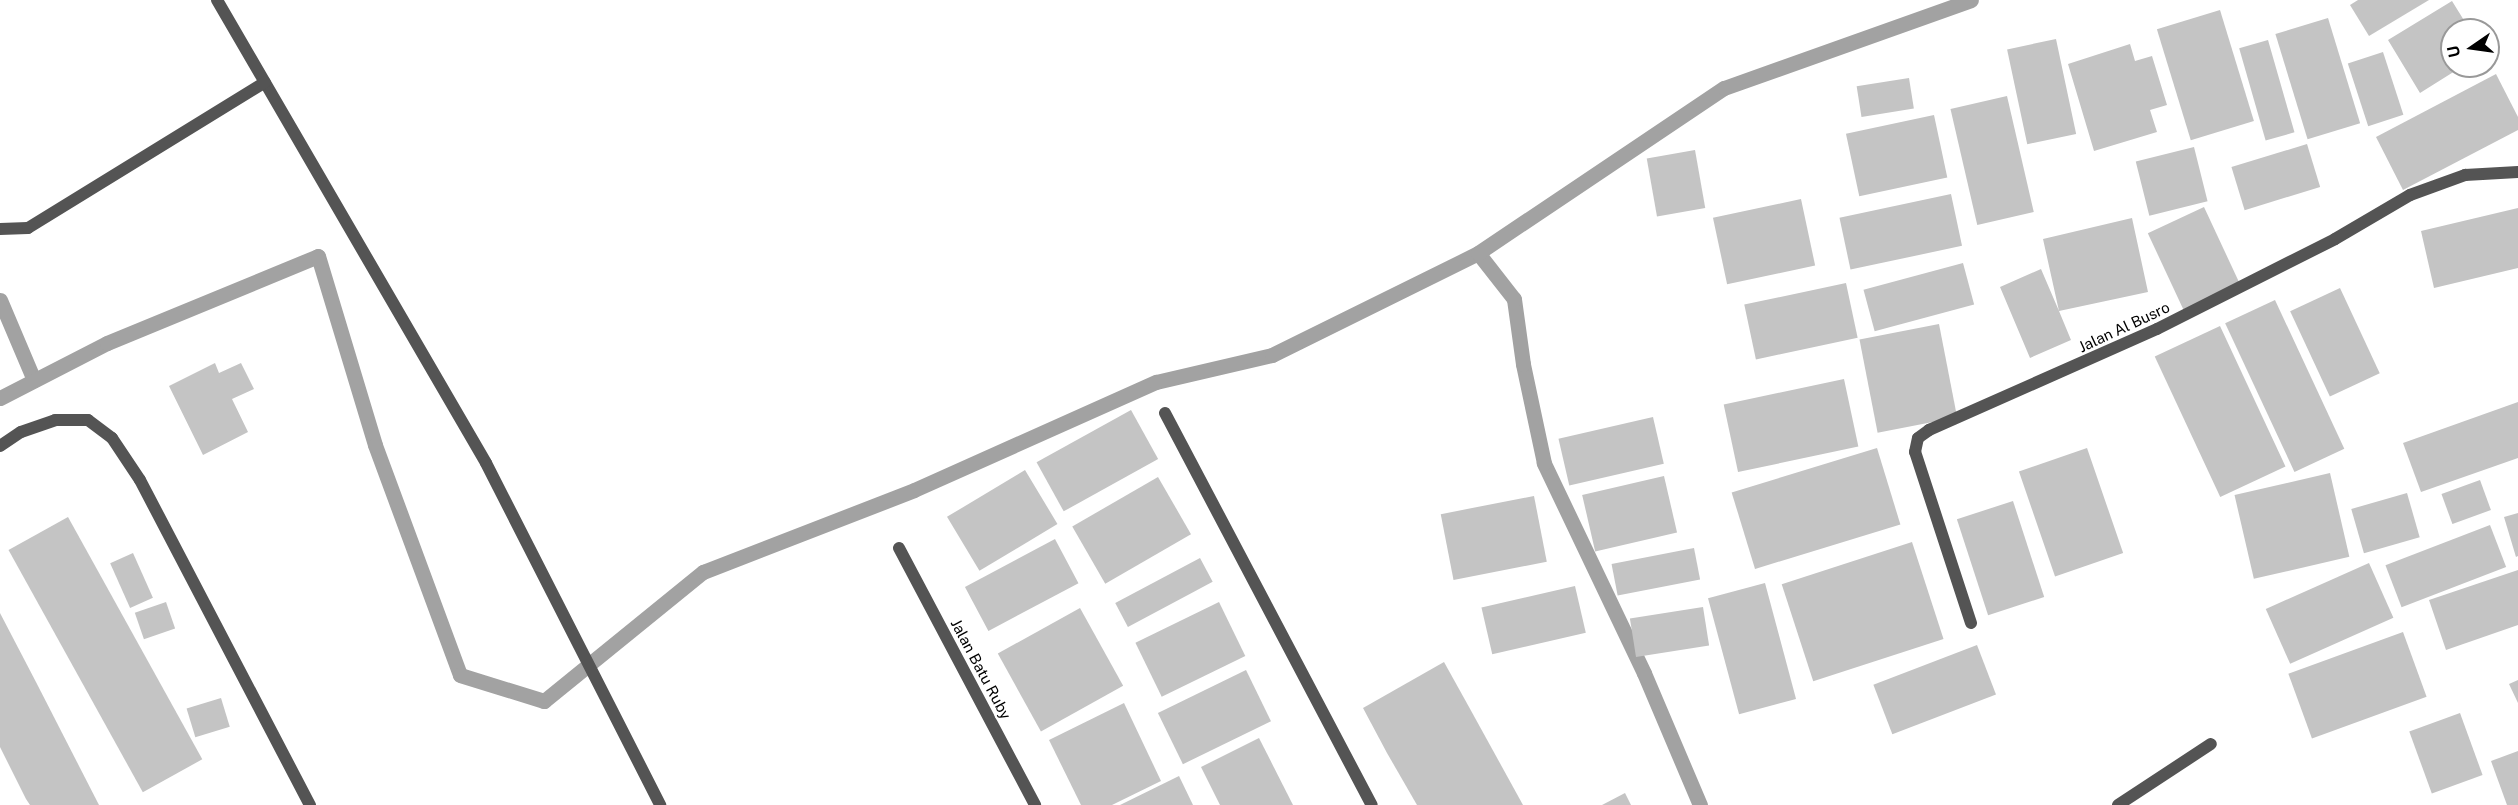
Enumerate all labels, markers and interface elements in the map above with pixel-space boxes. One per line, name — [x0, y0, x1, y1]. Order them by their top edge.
north arrow — [2440, 18, 2500, 78]
text: U — [2443, 44, 2464, 59]
street label: Jalan Al Busro — [2076, 298, 2172, 356]
street label: Jalan Batu Ruby — [947, 616, 1015, 722]

